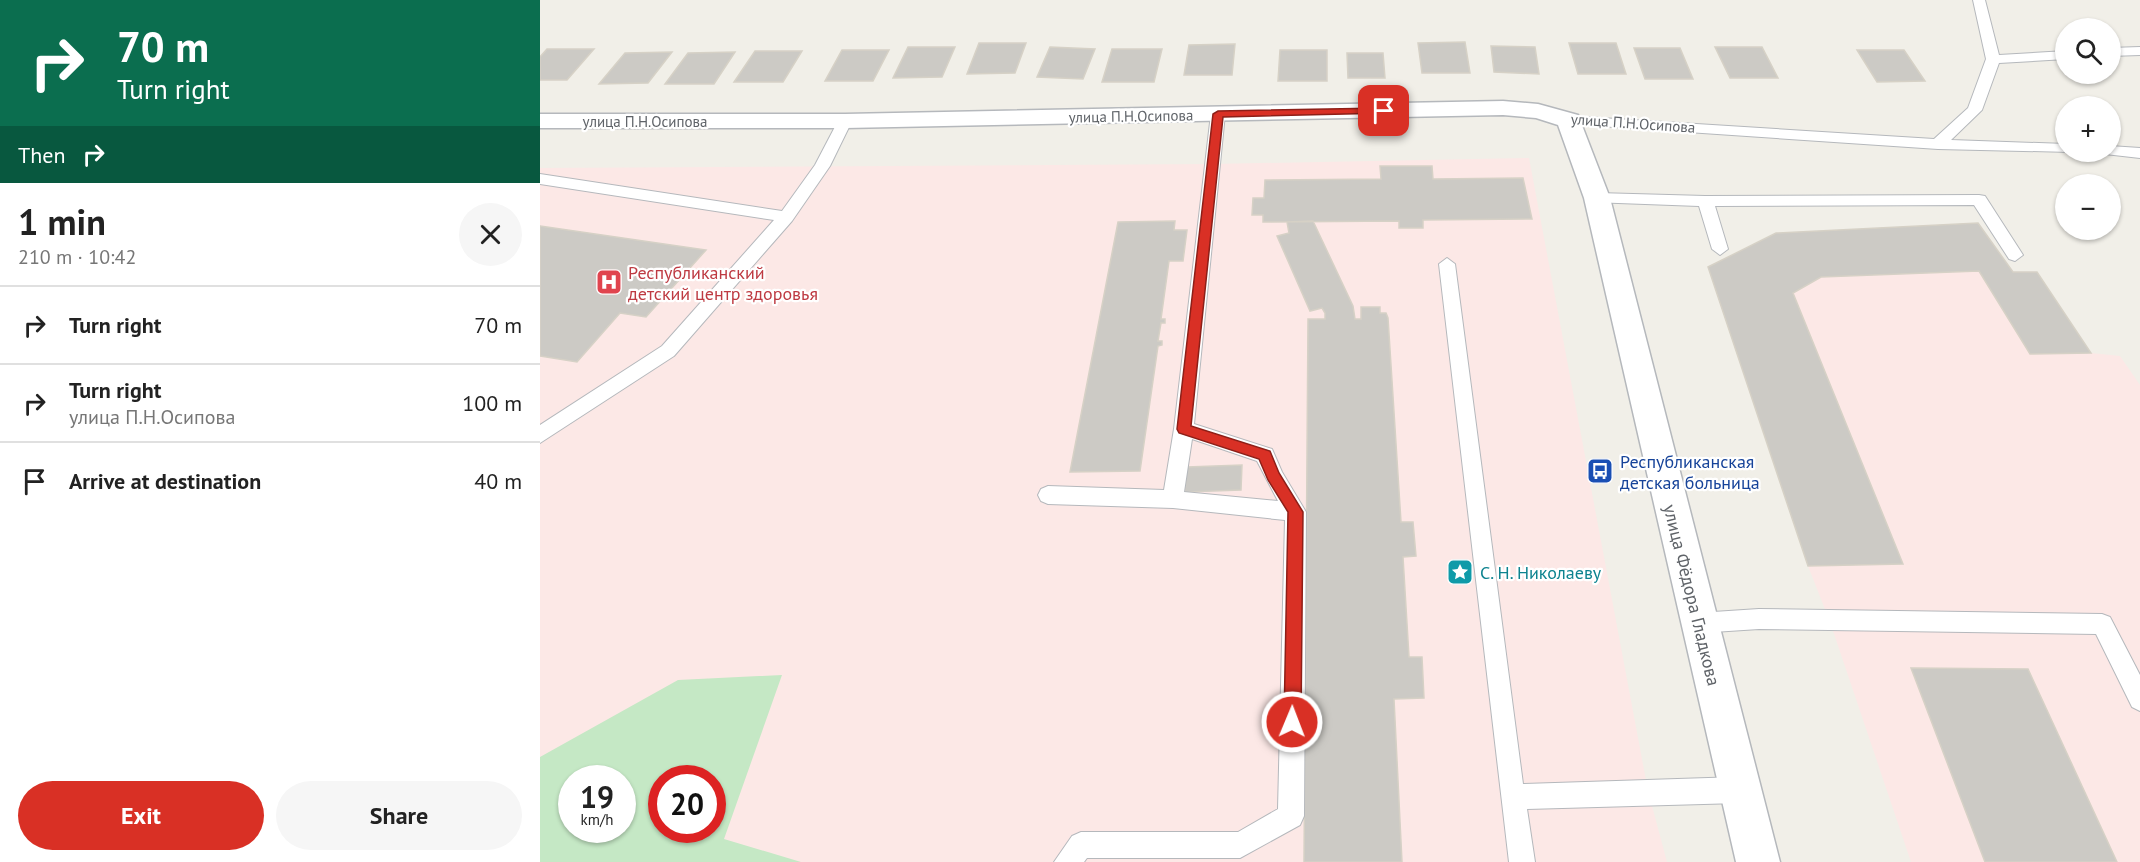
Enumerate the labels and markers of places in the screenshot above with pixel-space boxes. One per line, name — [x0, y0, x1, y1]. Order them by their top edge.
pin — [1358, 85, 1409, 136]
place label: Республиканский детский центр здоровья — [628, 261, 818, 305]
hospital icon: Республиканский детский центр здоровья — [594, 267, 624, 297]
place label: Республиканская детская больница — [1620, 450, 1760, 494]
bus stop icon: Республиканская детская больница — [1585, 456, 1615, 486]
place icon: С. Н. Николаеву — [1445, 557, 1475, 587]
place label: С. Н. Николаеву — [1480, 561, 1602, 584]

